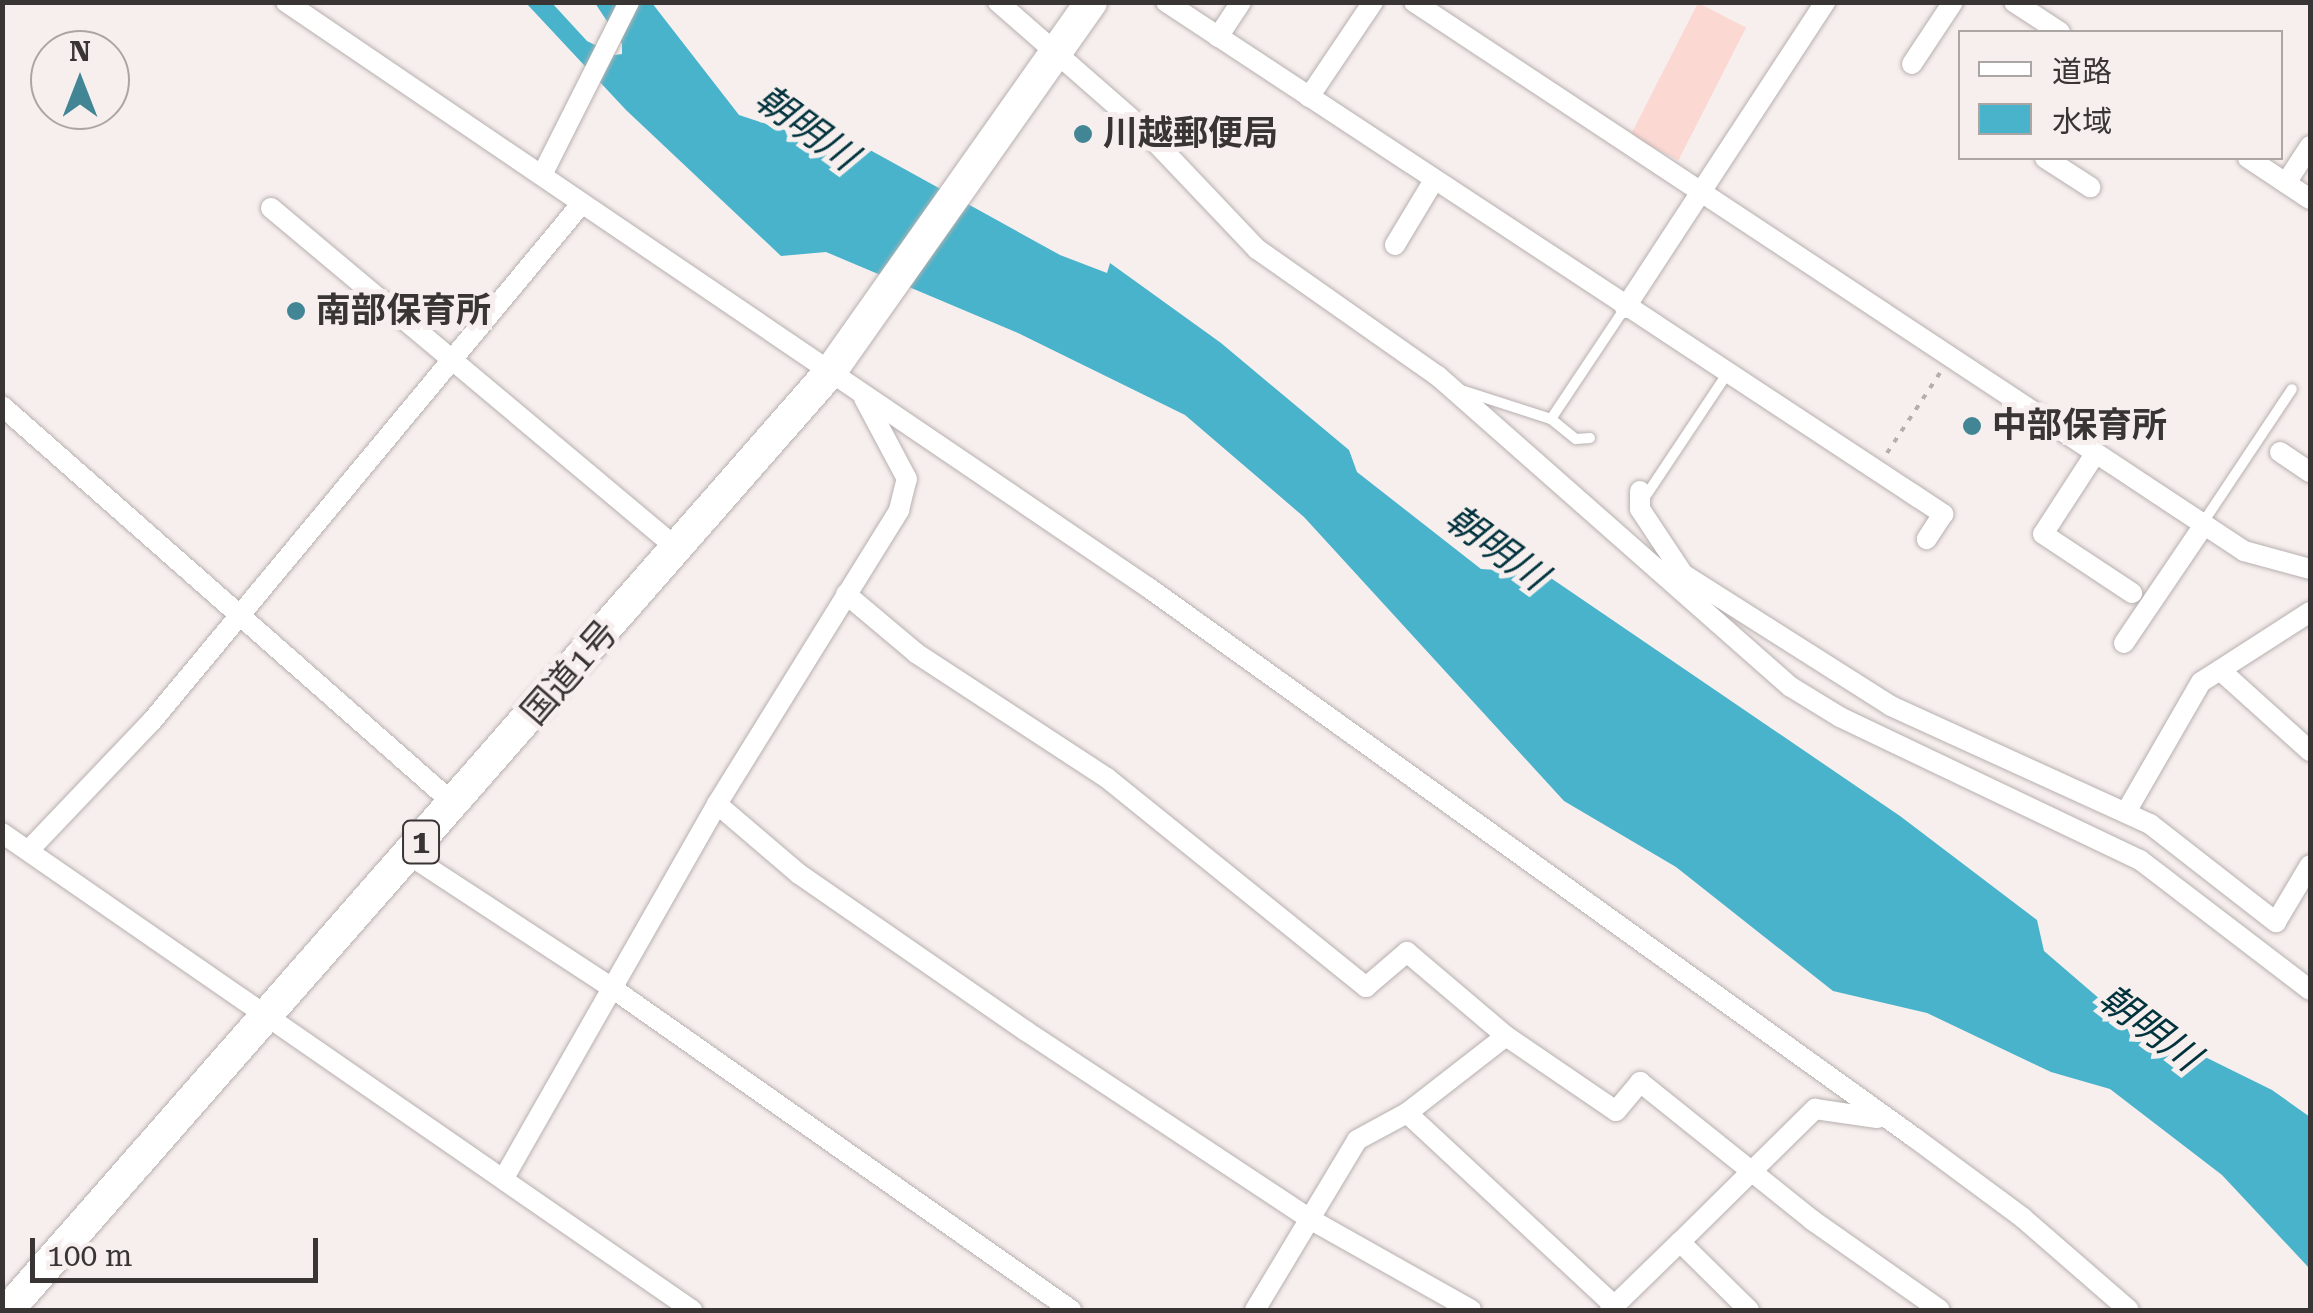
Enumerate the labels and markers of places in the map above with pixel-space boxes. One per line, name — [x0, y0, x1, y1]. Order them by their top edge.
place label: 川越郵便局 — [1103, 113, 1278, 155]
marker: 川越郵便局 — [1072, 123, 1094, 145]
place label: 南部保育所 — [316, 290, 491, 332]
marker: 南部保育所 — [285, 300, 307, 322]
place label: 中部保育所 — [1992, 405, 2167, 447]
marker: 中部保育所 — [1961, 415, 1983, 437]

